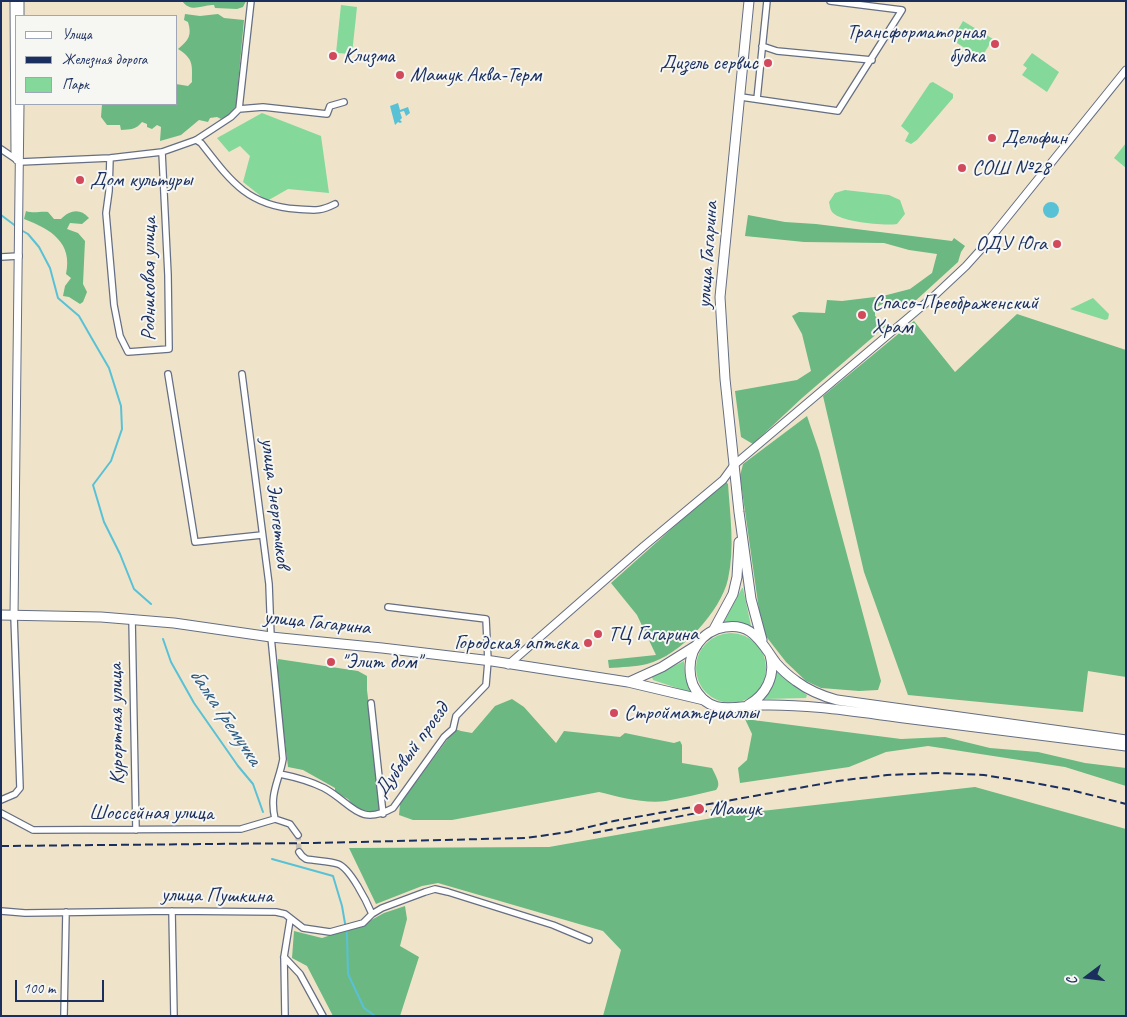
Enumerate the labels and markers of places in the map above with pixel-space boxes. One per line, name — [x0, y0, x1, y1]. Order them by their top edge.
place label: Трансформаторная будка — [847, 19, 985, 69]
marker: Трансформаторная будка — [989, 38, 1001, 50]
place label: Клизма — [343, 43, 395, 69]
marker: Клизма — [327, 50, 339, 62]
place label: Дизель сервис — [660, 50, 758, 76]
marker: Дизель сервис — [762, 57, 774, 69]
place label: Машук Аква-Терм — [410, 62, 541, 88]
marker: Машук Аква-Терм — [394, 69, 406, 81]
place label: Дельфин — [1002, 125, 1067, 151]
marker: Дельфин — [986, 132, 998, 144]
place label: СОШ №28 — [972, 155, 1051, 181]
marker: СОШ №28 — [956, 162, 968, 174]
place label: Дом культуры — [90, 167, 192, 193]
marker: Дом культуры — [74, 174, 86, 186]
place label: ОДУ Юга — [976, 231, 1047, 257]
marker: ОДУ Юга — [1051, 238, 1063, 250]
place label: Спасо-Преображенский Храм — [872, 290, 1038, 340]
marker: Спасо-Преображенский Храм — [856, 309, 868, 321]
place label: ТЦ Гагарина — [608, 621, 698, 647]
marker: ТЦ Гагарина — [592, 628, 604, 640]
place label: Городская аптека — [454, 630, 578, 656]
marker: Городская аптека — [582, 637, 594, 649]
place label: "Элит дом" — [341, 649, 421, 675]
marker: "Элит дом" — [325, 656, 337, 668]
place label: Стройматериаллы — [624, 700, 758, 726]
marker: Стройматериаллы — [608, 707, 620, 719]
place label: Машук — [710, 796, 761, 822]
marker: Машук — [692, 802, 706, 816]

